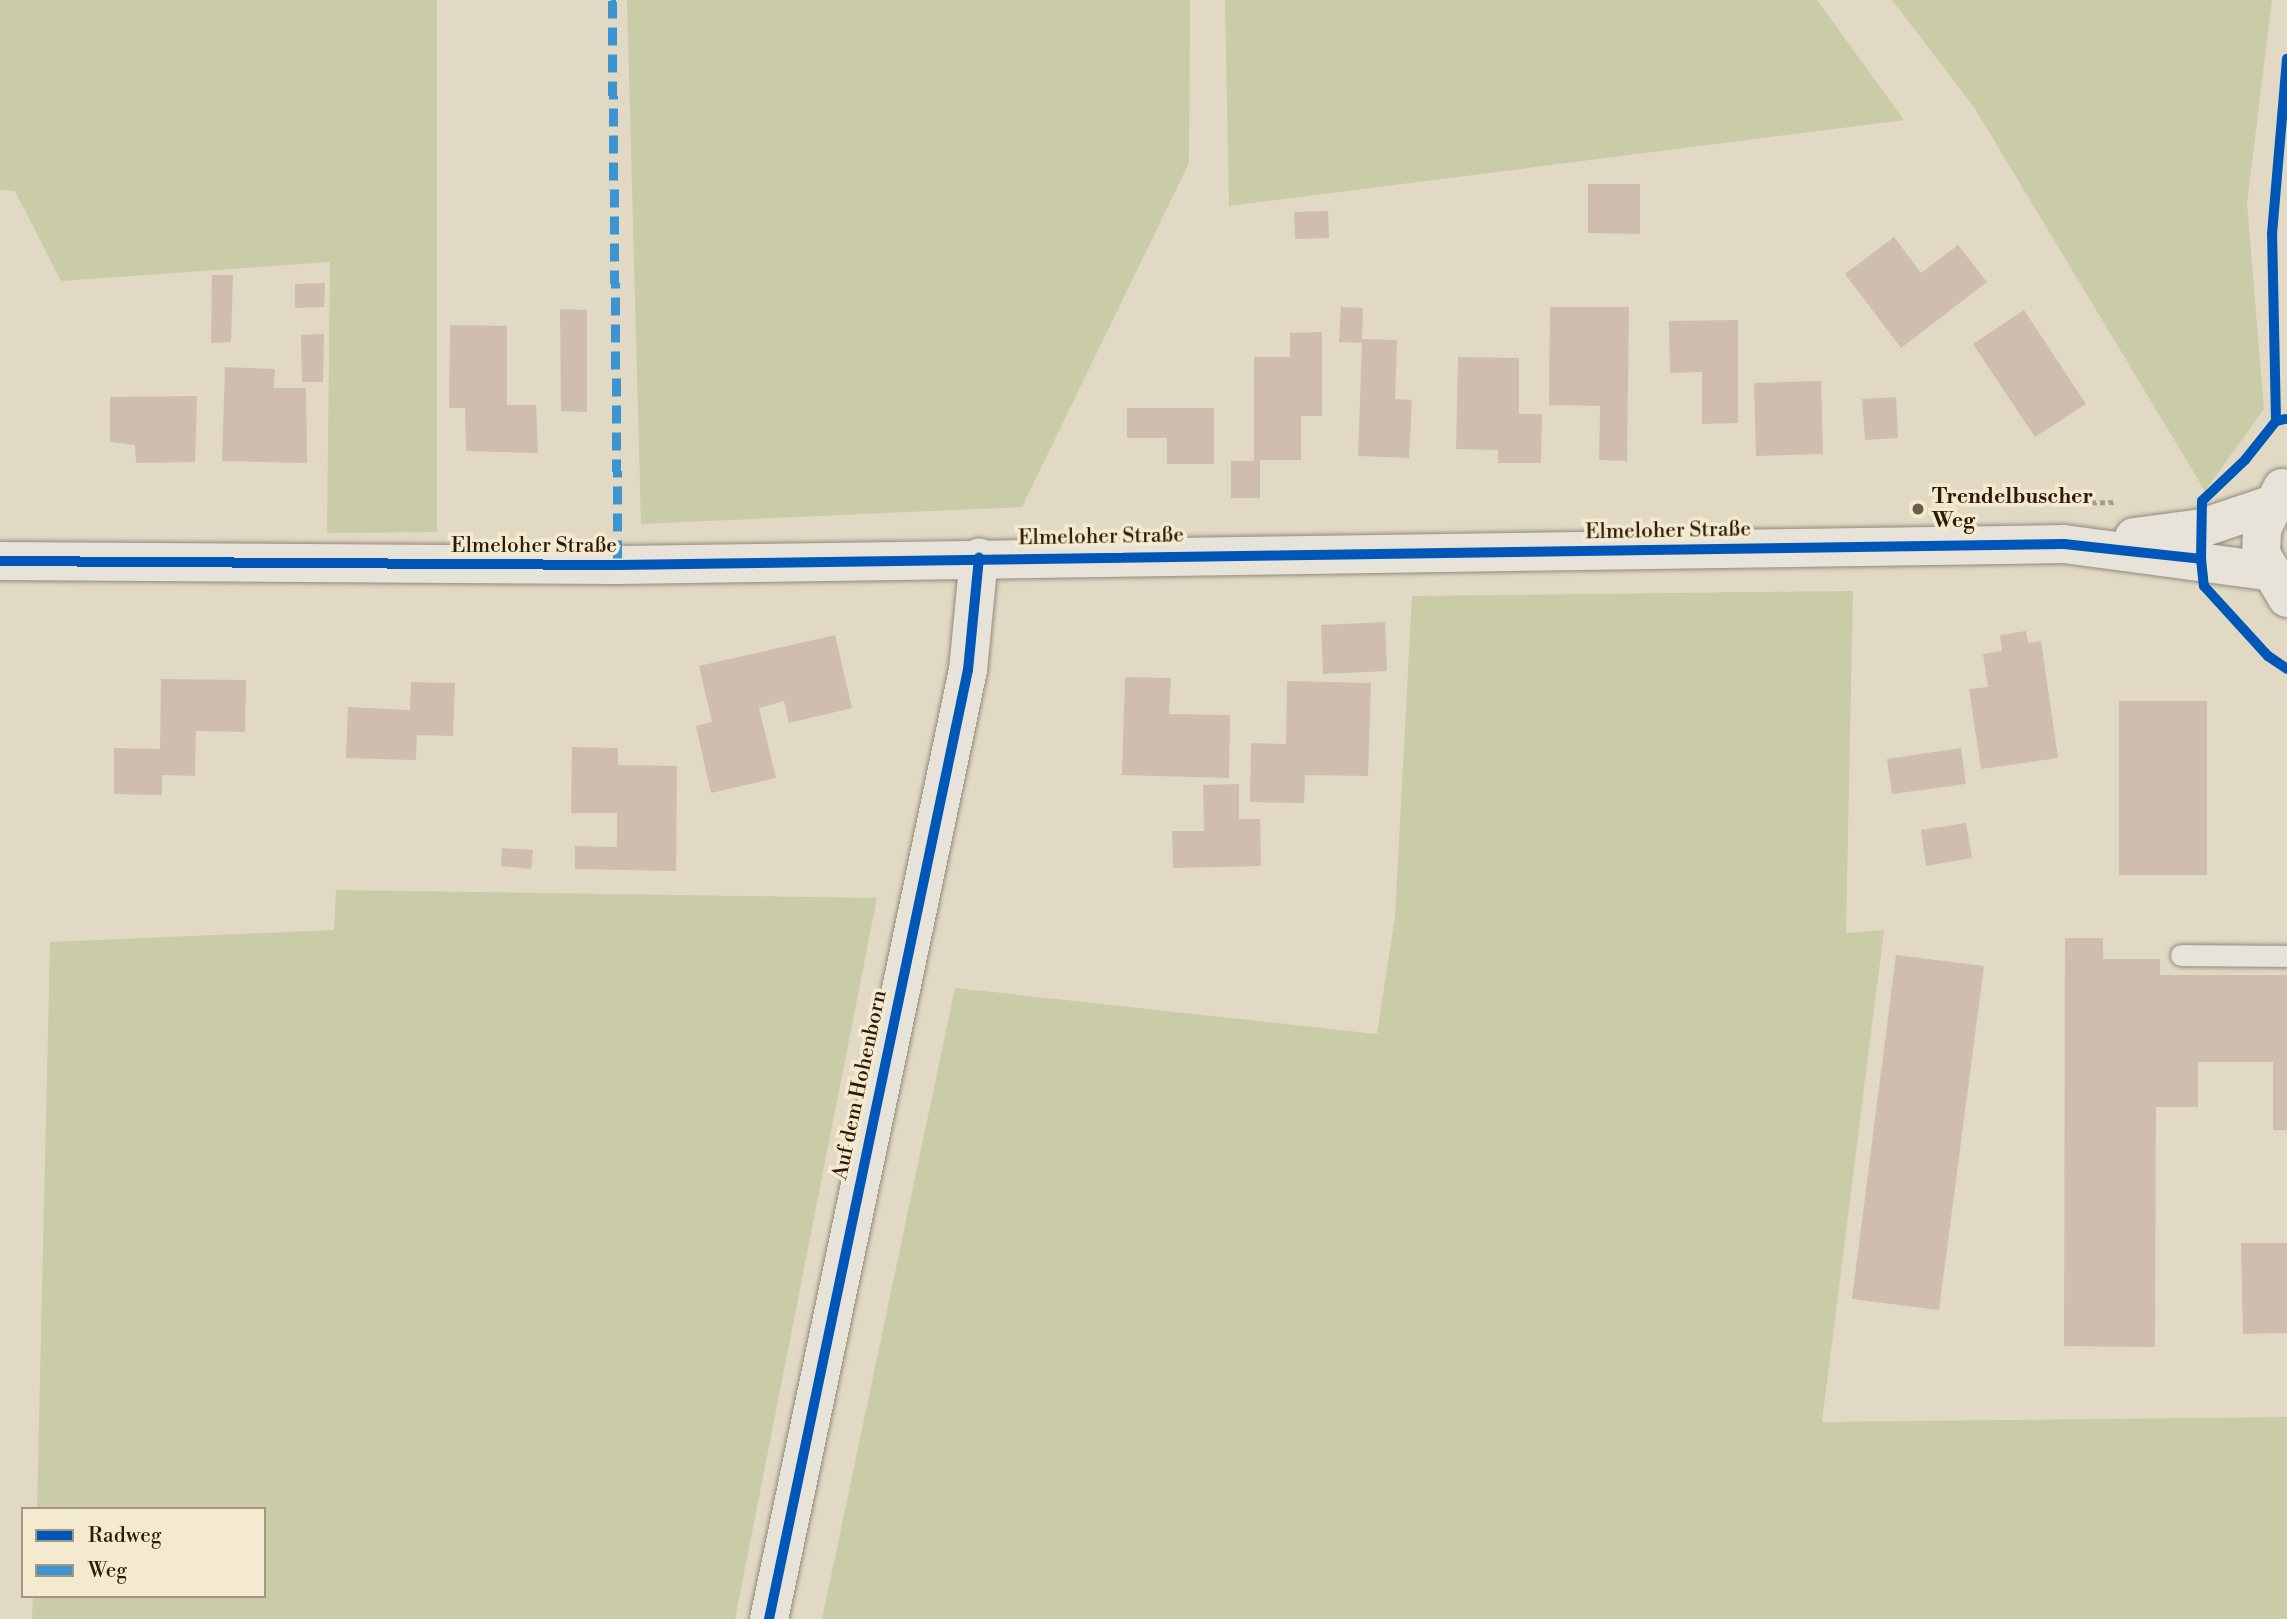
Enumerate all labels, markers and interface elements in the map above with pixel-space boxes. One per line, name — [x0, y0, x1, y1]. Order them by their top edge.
place label: Trendelbuscher Weg — [1932, 484, 2093, 534]
marker: Trendelbuscher Weg — [1910, 501, 1926, 517]
street label: Elmeloher Straße — [1585, 517, 1751, 545]
street label: Elmeloher Straße — [1018, 523, 1184, 551]
street label: Elmeloher Straße — [451, 533, 617, 559]
street label: Auf dem Hohenborn — [828, 988, 892, 1182]
legend — [21, 1507, 266, 1598]
text: Radweg — [88, 1523, 162, 1549]
text: Weg — [88, 1558, 127, 1584]

